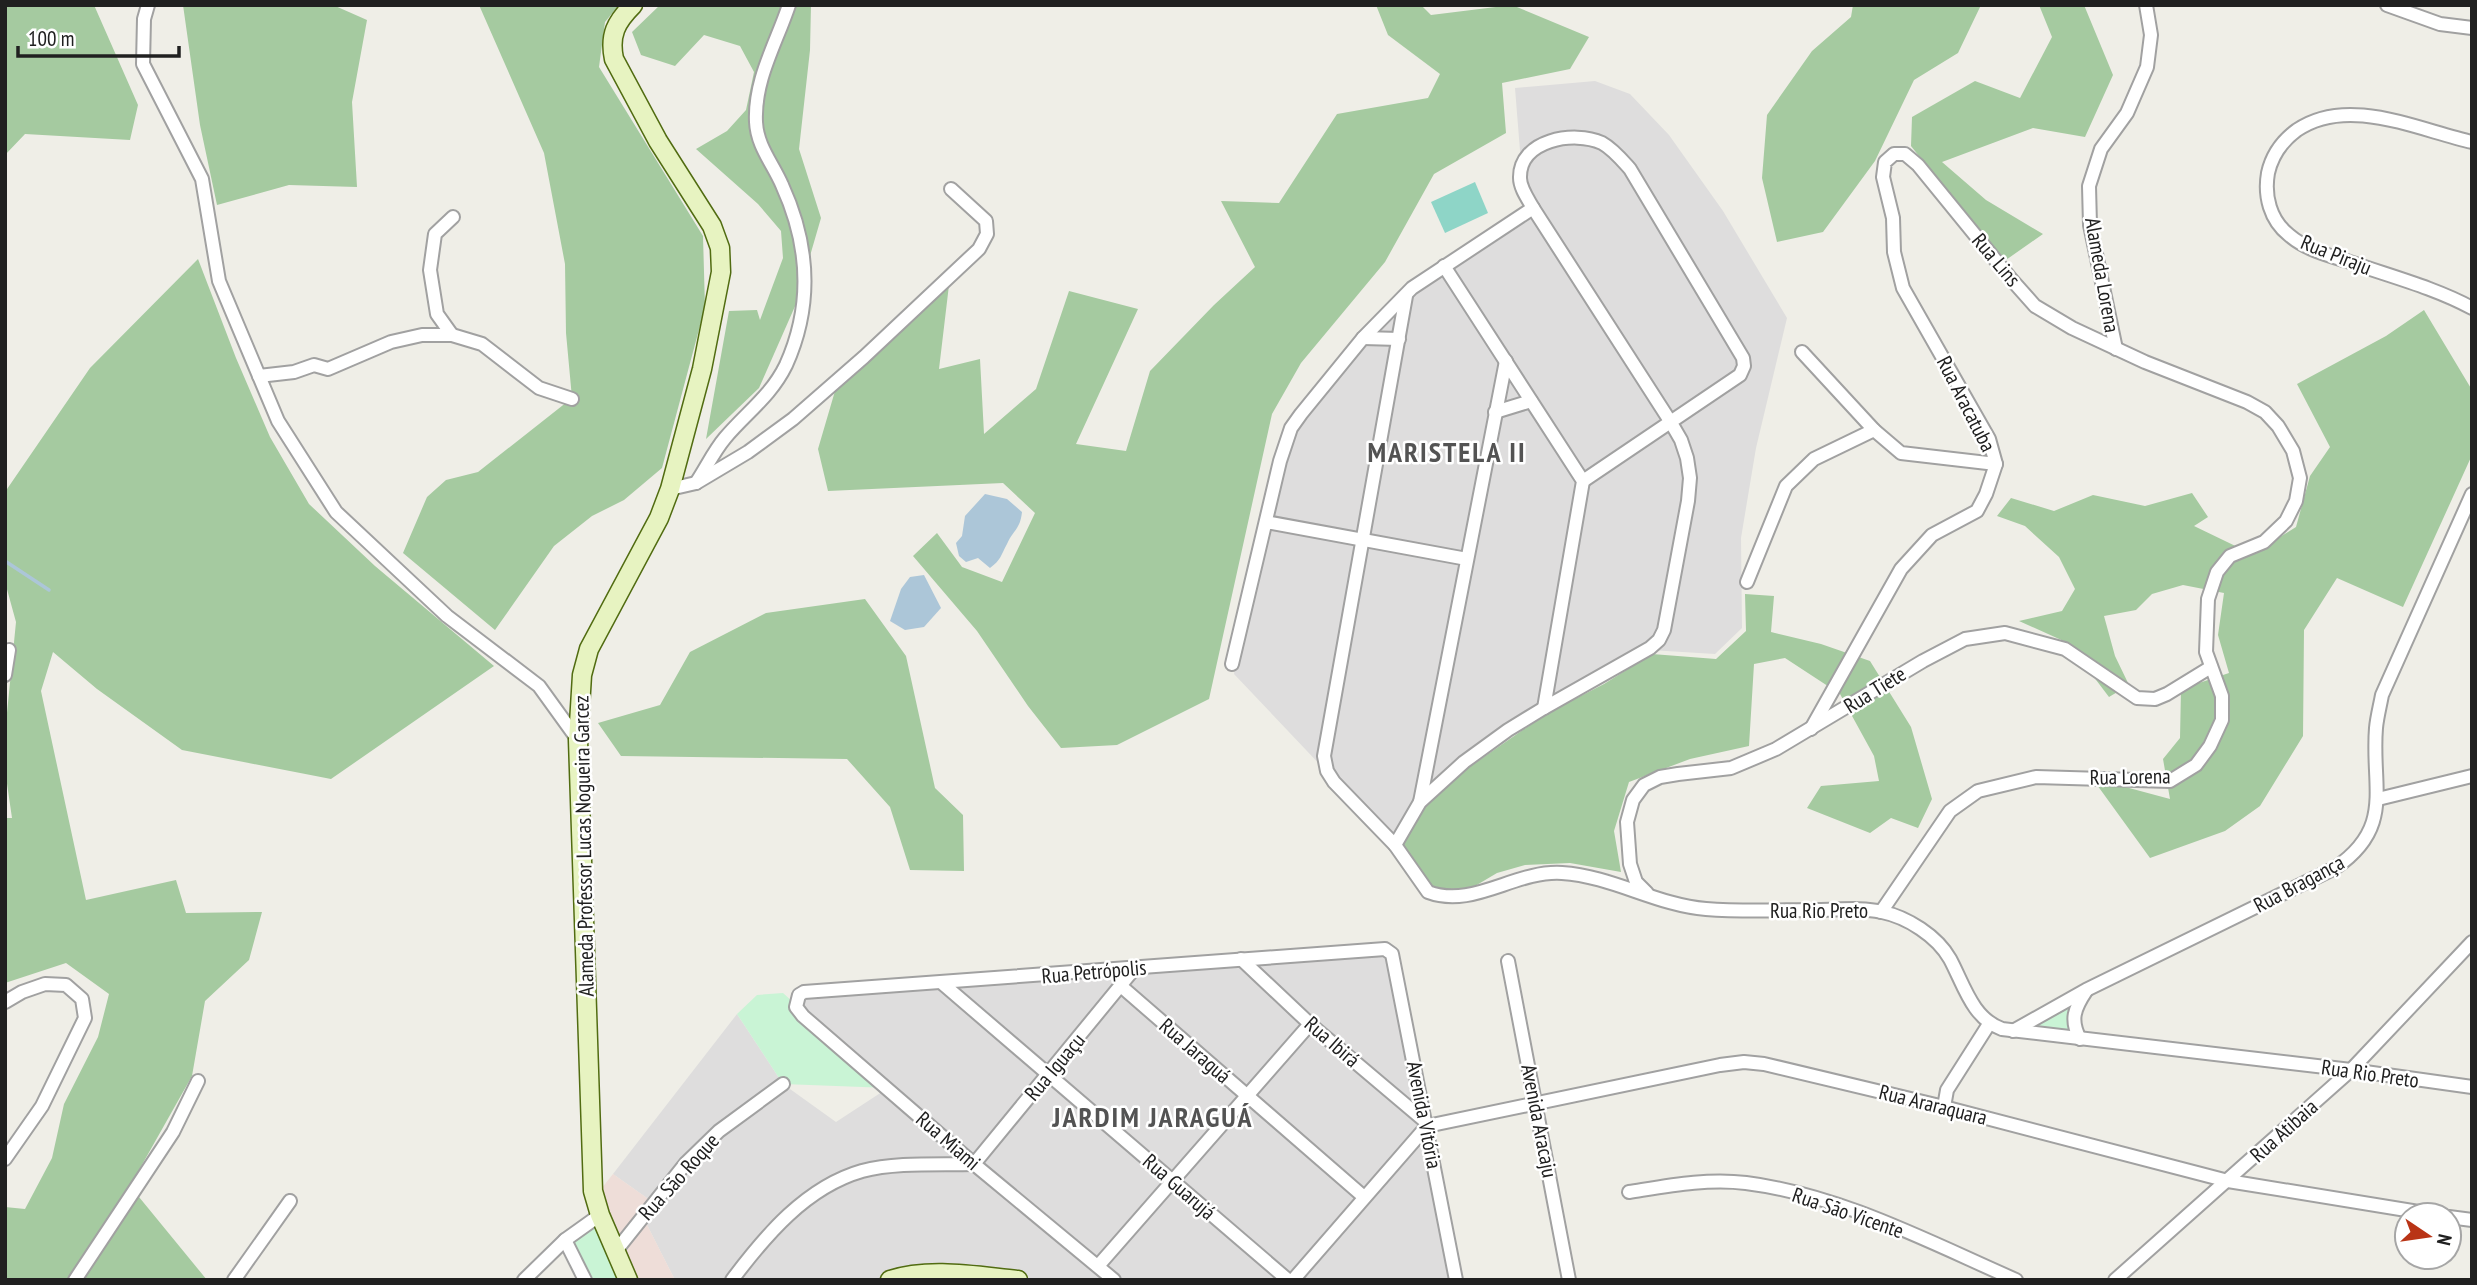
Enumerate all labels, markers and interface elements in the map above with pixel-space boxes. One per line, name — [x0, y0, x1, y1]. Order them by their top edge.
scale bar — [18, 14, 178, 58]
text: 100 m — [28, 25, 74, 52]
street label: Alameda Lorena — [2079, 215, 2126, 335]
street label: Rua Lins — [1966, 227, 2027, 292]
street label: Rua Piraju — [2297, 228, 2375, 281]
street label: Rua Aracatuba — [1931, 351, 2002, 456]
district label: MARISTELA II — [1367, 433, 1527, 470]
street label: Rua Tiete — [1839, 660, 1911, 719]
street label: Alameda Professor Lucas Nogueira Garcez — [567, 695, 600, 997]
street label: Rua Lorena — [2089, 762, 2171, 791]
street label: Rua Bragança — [2249, 848, 2349, 919]
street label: Rua Rio Preto — [1770, 897, 1868, 924]
street label: Rua Petrópolis — [1041, 953, 1147, 990]
street label: Rua Ibirá — [1299, 1010, 1366, 1073]
street label: Rua Jaraguá — [1154, 1012, 1237, 1089]
street label: Rua Iguaçu — [1019, 1027, 1091, 1106]
street label: Rua Rio Preto — [2320, 1053, 2421, 1094]
street label: Avenida Vitória — [1401, 1059, 1448, 1171]
street label: Avenida Aracaju — [1515, 1062, 1564, 1180]
street label: Rua Araraquara — [1876, 1078, 1990, 1131]
street label: Rua Atibaia — [2244, 1093, 2323, 1168]
district label: JARDIM JARAGUÁ — [1051, 1098, 1254, 1135]
street label: Rua Miami — [911, 1105, 986, 1176]
street label: Rua São Roque — [632, 1127, 725, 1226]
street label: Rua Guarujá — [1137, 1148, 1221, 1226]
street label: Rua São Vicente — [1789, 1181, 1907, 1244]
north arrow — [2393, 1201, 2463, 1271]
text: N — [2432, 1232, 2457, 1248]

